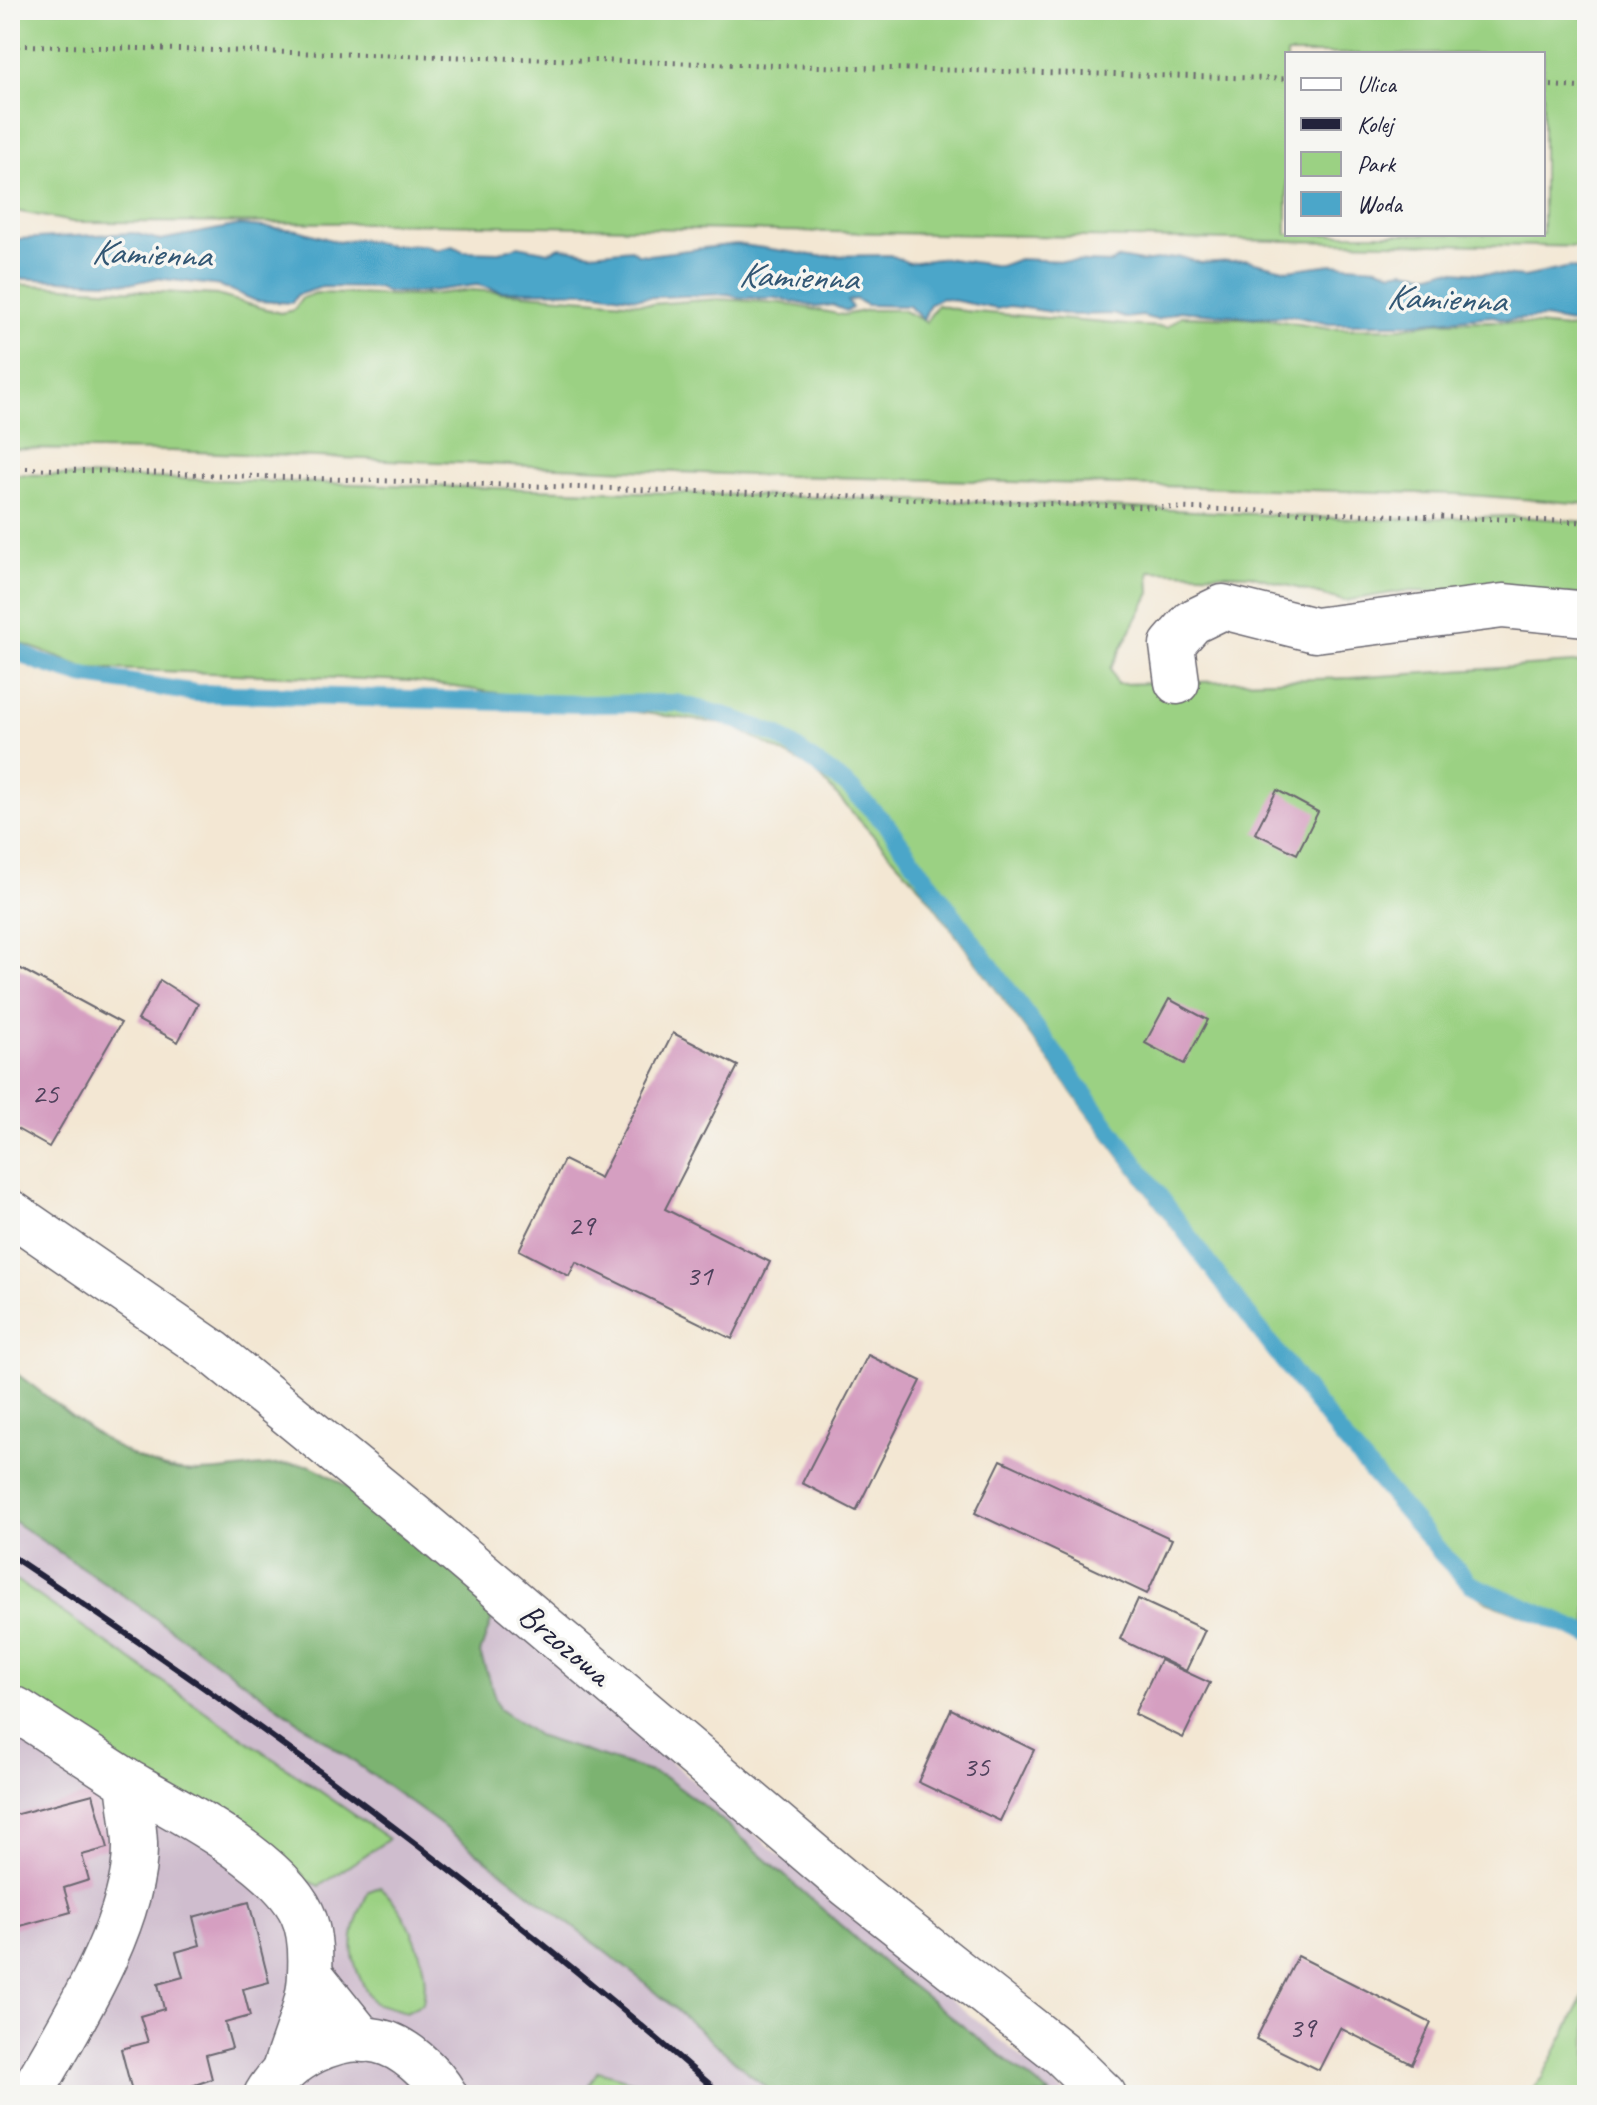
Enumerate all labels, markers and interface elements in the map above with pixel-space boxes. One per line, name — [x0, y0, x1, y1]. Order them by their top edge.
legend — [1285, 52, 1545, 236]
text: Ulica — [1357, 69, 1397, 99]
text: Kolej — [1357, 109, 1396, 139]
text: Park — [1357, 149, 1397, 179]
text: Woda — [1357, 189, 1403, 219]
water label: Kamienna — [91, 228, 214, 278]
water label: Kamienna — [738, 251, 861, 301]
water label: Kamienna — [1386, 273, 1509, 323]
house number: 25 — [32, 1074, 60, 1112]
house number: 29 — [568, 1206, 597, 1244]
house number: 31 — [686, 1256, 714, 1294]
street label: Brzozowa — [510, 1593, 622, 1697]
house number: 35 — [963, 1747, 991, 1785]
house number: 39 — [1289, 2008, 1318, 2046]

